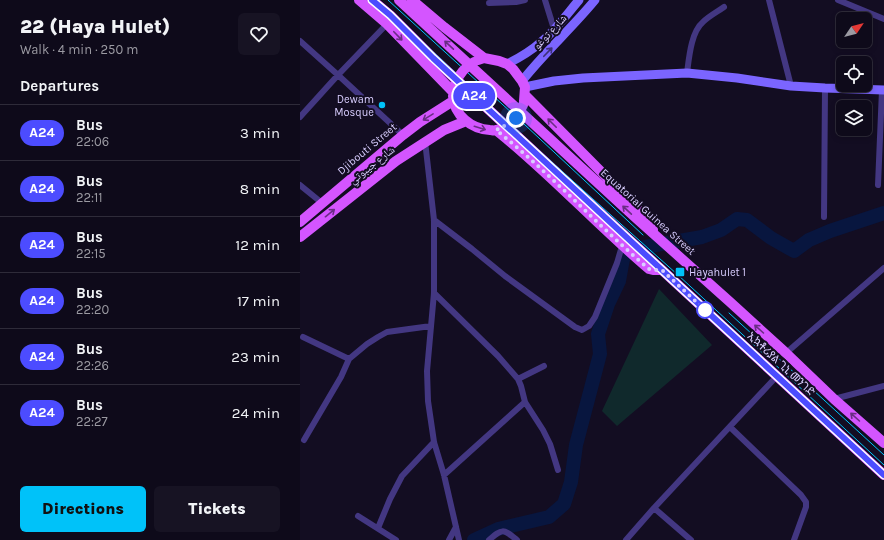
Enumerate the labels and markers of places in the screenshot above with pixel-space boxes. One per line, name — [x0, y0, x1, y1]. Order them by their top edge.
place label: Dewam Mosque — [334, 93, 374, 119]
marker: Dewam Mosque — [377, 100, 387, 110]
marker: Hayahulet 1 — [674, 266, 686, 278]
place label: Hayahulet 1 — [689, 266, 746, 279]
unlabelled marker — [696, 301, 714, 319]

